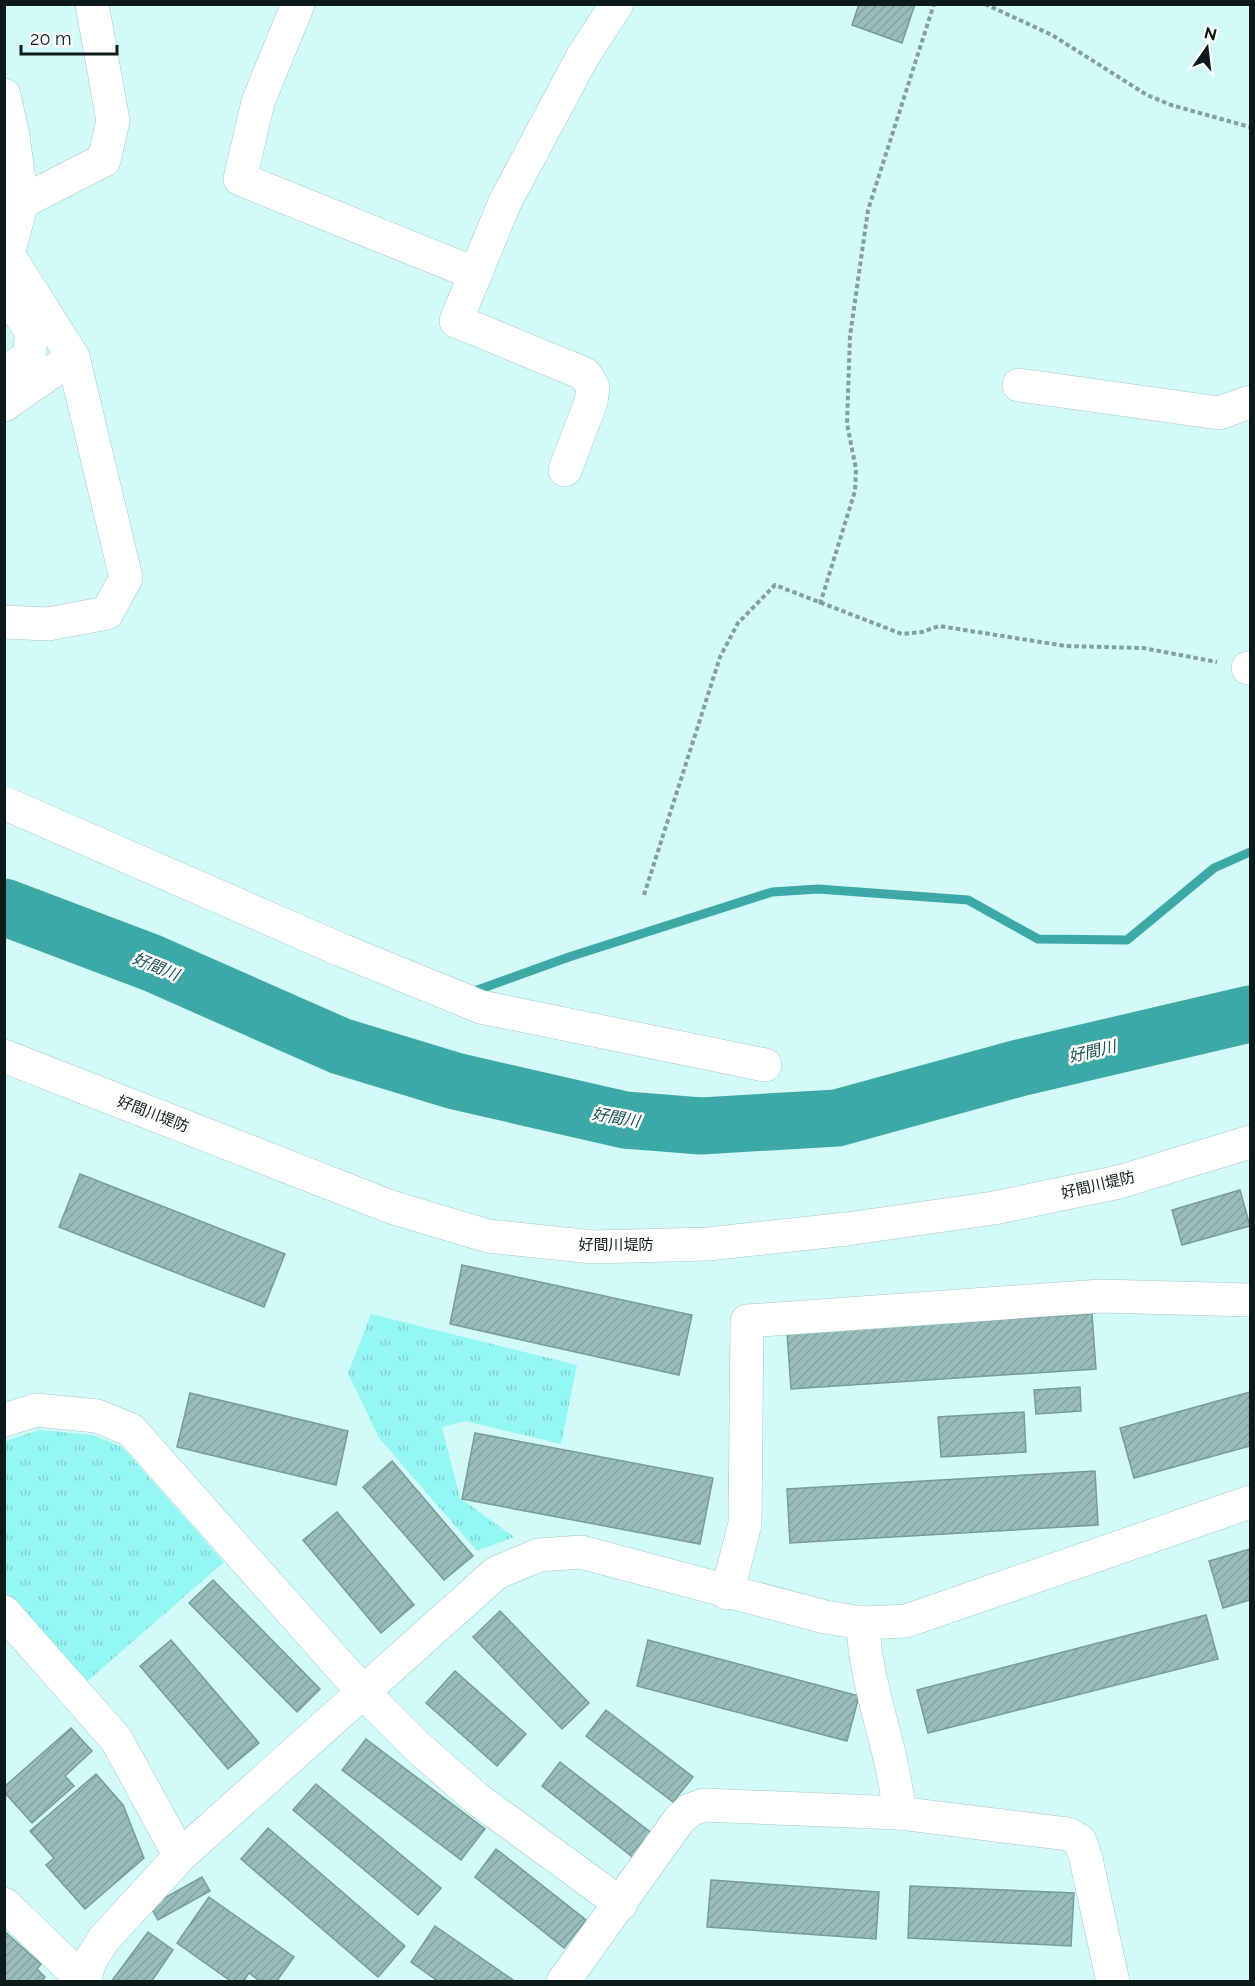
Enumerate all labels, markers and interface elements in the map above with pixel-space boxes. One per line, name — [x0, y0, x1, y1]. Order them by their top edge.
scale bar — [21, 18, 117, 56]
north arrow — [1177, 18, 1237, 78]
text: N — [1202, 23, 1219, 45]
text: 20 m — [30, 28, 72, 49]
water label: 好間川 — [130, 949, 183, 985]
water label: 好間川 — [1067, 1036, 1120, 1066]
street label: 好間川堤防 — [115, 1092, 191, 1136]
water label: 好間川 — [591, 1104, 643, 1131]
street label: 好間川堤防 — [1059, 1168, 1137, 1202]
street label: 好間川堤防 — [578, 1236, 654, 1254]

